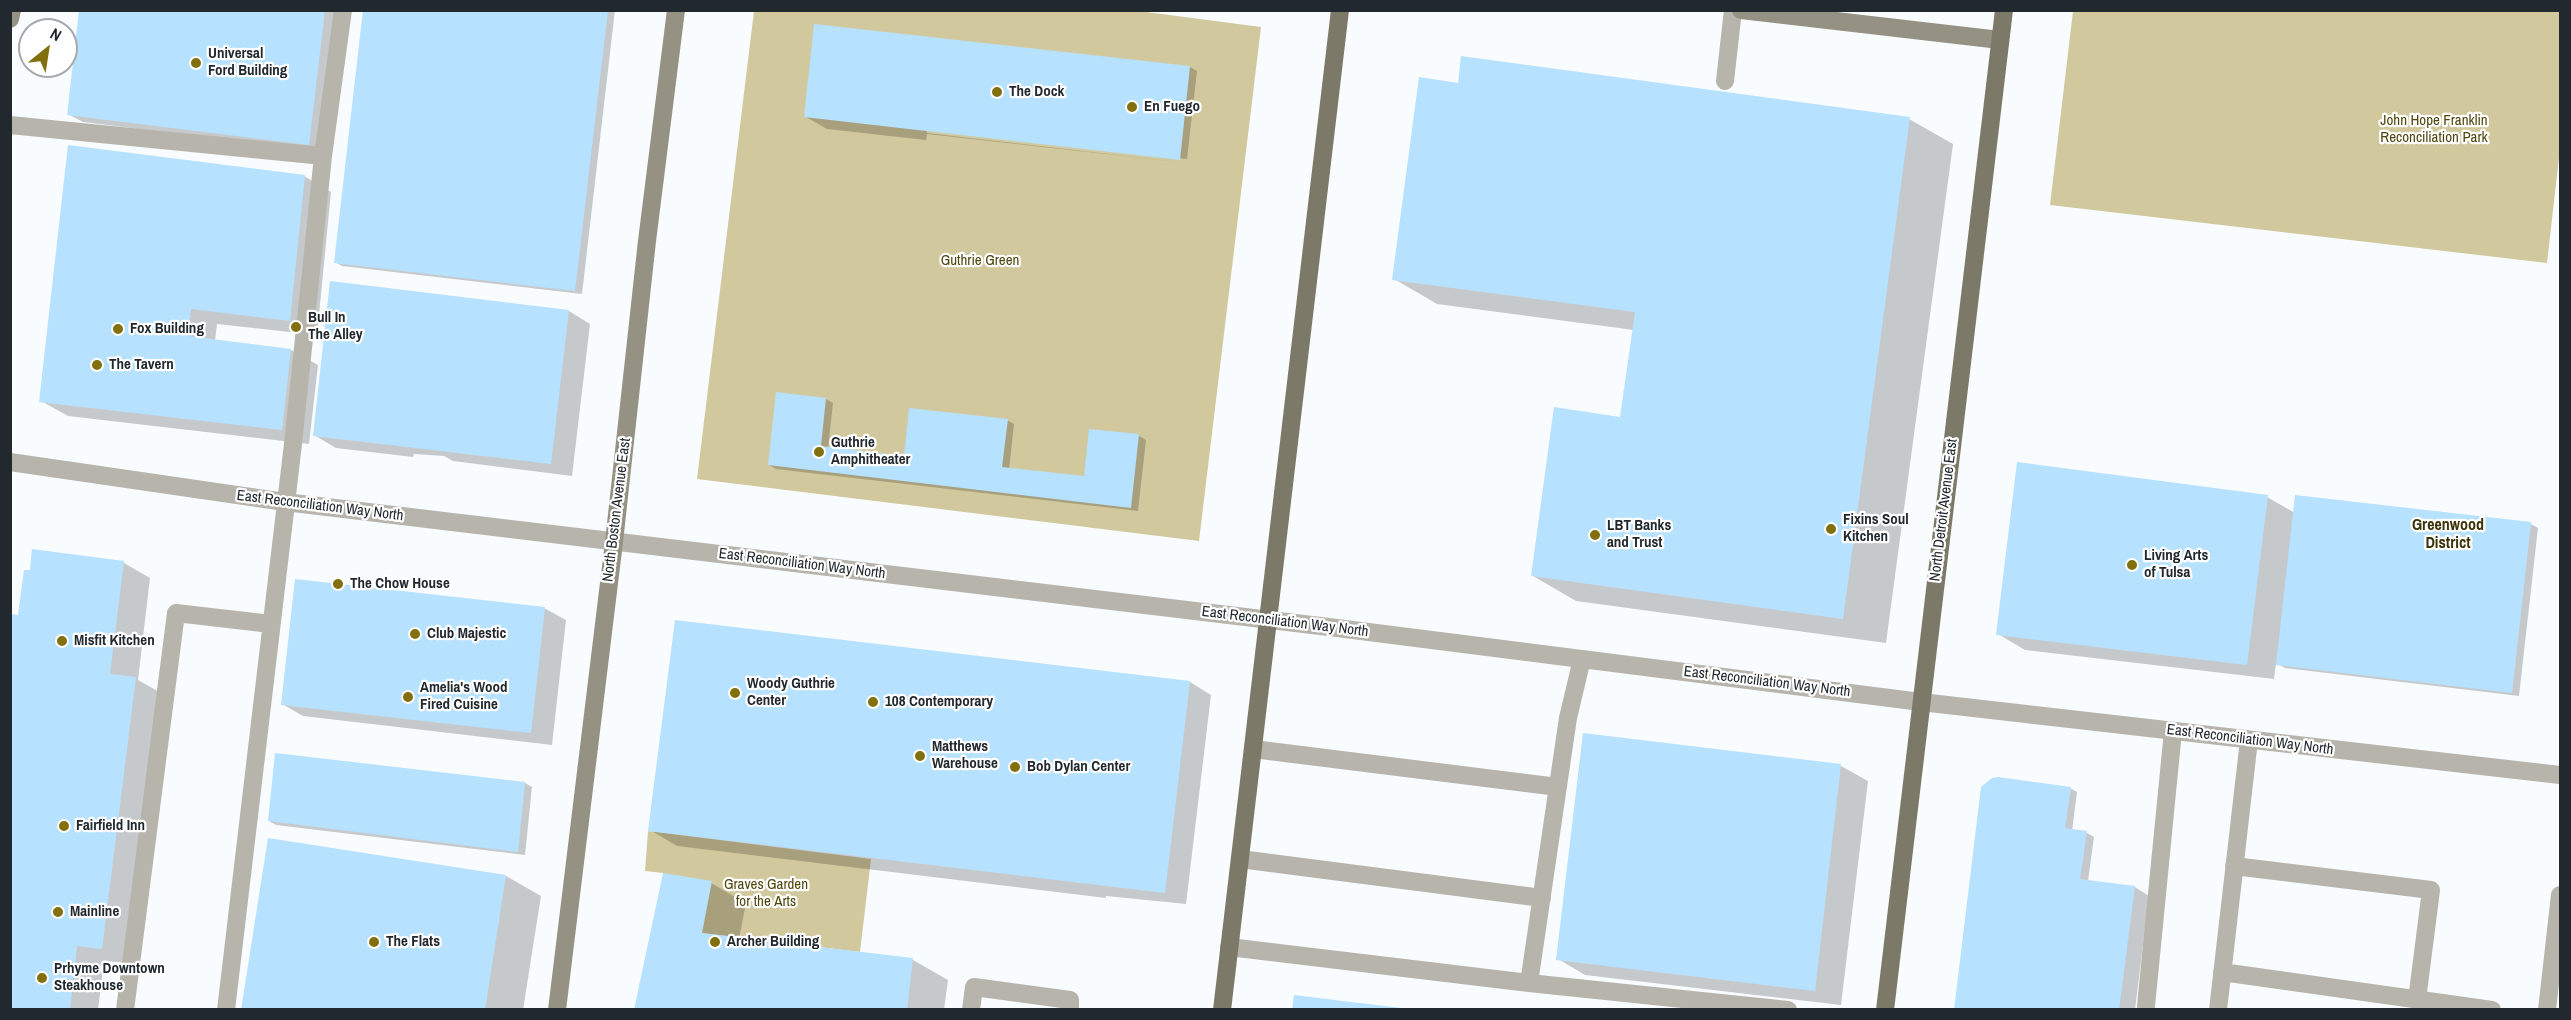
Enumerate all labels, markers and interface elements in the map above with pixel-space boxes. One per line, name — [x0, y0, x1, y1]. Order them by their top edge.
north arrow — [18, 18, 78, 78]
text: N — [46, 22, 66, 46]
place label: Universal Ford Building — [208, 45, 287, 80]
marker: Universal Ford Building — [189, 56, 203, 70]
place label: The Dock — [1009, 83, 1064, 101]
marker: The Dock — [990, 85, 1004, 99]
place label: En Fuego — [1144, 98, 1200, 116]
marker: En Fuego — [1125, 100, 1139, 114]
park label: John Hope Franklin Reconciliation Park — [2380, 112, 2488, 147]
park label: Guthrie Green — [941, 252, 1019, 270]
place label: Bull In The Alley — [308, 309, 363, 344]
place label: Fox Building — [130, 320, 204, 338]
marker: Bull In The Alley — [289, 320, 303, 334]
marker: Fox Building — [111, 322, 125, 336]
place label: The Tavern — [109, 356, 174, 374]
marker: The Tavern — [90, 358, 104, 372]
place label: Guthrie Amphitheater — [831, 434, 910, 469]
street label: North Boston Avenue East — [599, 437, 635, 583]
street label: North Detroit Avenue East — [1926, 438, 1962, 582]
marker: Guthrie Amphitheater — [812, 445, 826, 459]
street label: East Reconciliation Way North — [236, 487, 404, 525]
place label: Fixins Soul Kitchen — [1843, 511, 1909, 546]
district label: Greenwood District — [2412, 516, 2484, 554]
place label: LBT Banks and Trust — [1607, 517, 1671, 552]
marker: Fixins Soul Kitchen — [1824, 522, 1838, 536]
marker: LBT Banks and Trust — [1588, 528, 1602, 542]
street label: East Reconciliation Way North — [718, 545, 886, 583]
place label: Living Arts of Tulsa — [2144, 547, 2208, 582]
marker: Living Arts of Tulsa — [2125, 558, 2139, 572]
place label: The Chow House — [350, 575, 450, 593]
marker: The Chow House — [331, 577, 345, 591]
street label: East Reconciliation Way North — [1201, 603, 1369, 641]
place label: Club Majestic — [427, 625, 506, 643]
marker: Club Majestic — [408, 627, 422, 641]
place label: Misfit Kitchen — [74, 632, 155, 650]
marker: Misfit Kitchen — [55, 634, 69, 648]
street label: East Reconciliation Way North — [1683, 663, 1851, 701]
place label: Woody Guthrie Center — [747, 675, 835, 710]
place label: Amelia's Wood Fired Cuisine — [420, 679, 507, 714]
marker: Woody Guthrie Center — [728, 686, 742, 700]
marker: Amelia's Wood Fired Cuisine — [401, 690, 415, 704]
place label: 108 Contemporary — [885, 693, 993, 711]
marker: 108 Contemporary — [866, 695, 880, 709]
street label: East Reconciliation Way North — [2166, 721, 2334, 759]
place label: Matthews Warehouse — [932, 738, 998, 773]
marker: Matthews Warehouse — [913, 749, 927, 763]
place label: Bob Dylan Center — [1027, 758, 1130, 776]
marker: Bob Dylan Center — [1008, 760, 1022, 774]
place label: Fairfield Inn — [76, 817, 145, 835]
marker: Fairfield Inn — [57, 819, 71, 833]
park label: Graves Garden for the Arts — [724, 876, 808, 911]
place label: Mainline — [70, 903, 119, 921]
marker: Mainline — [51, 905, 65, 919]
place label: The Flats — [386, 933, 440, 951]
place label: Archer Building — [727, 933, 819, 951]
marker: The Flats — [367, 935, 381, 949]
marker: Archer Building — [708, 935, 722, 949]
place label: Prhyme Downtown Steakhouse — [54, 960, 165, 995]
marker: Prhyme Downtown Steakhouse — [35, 971, 49, 985]

